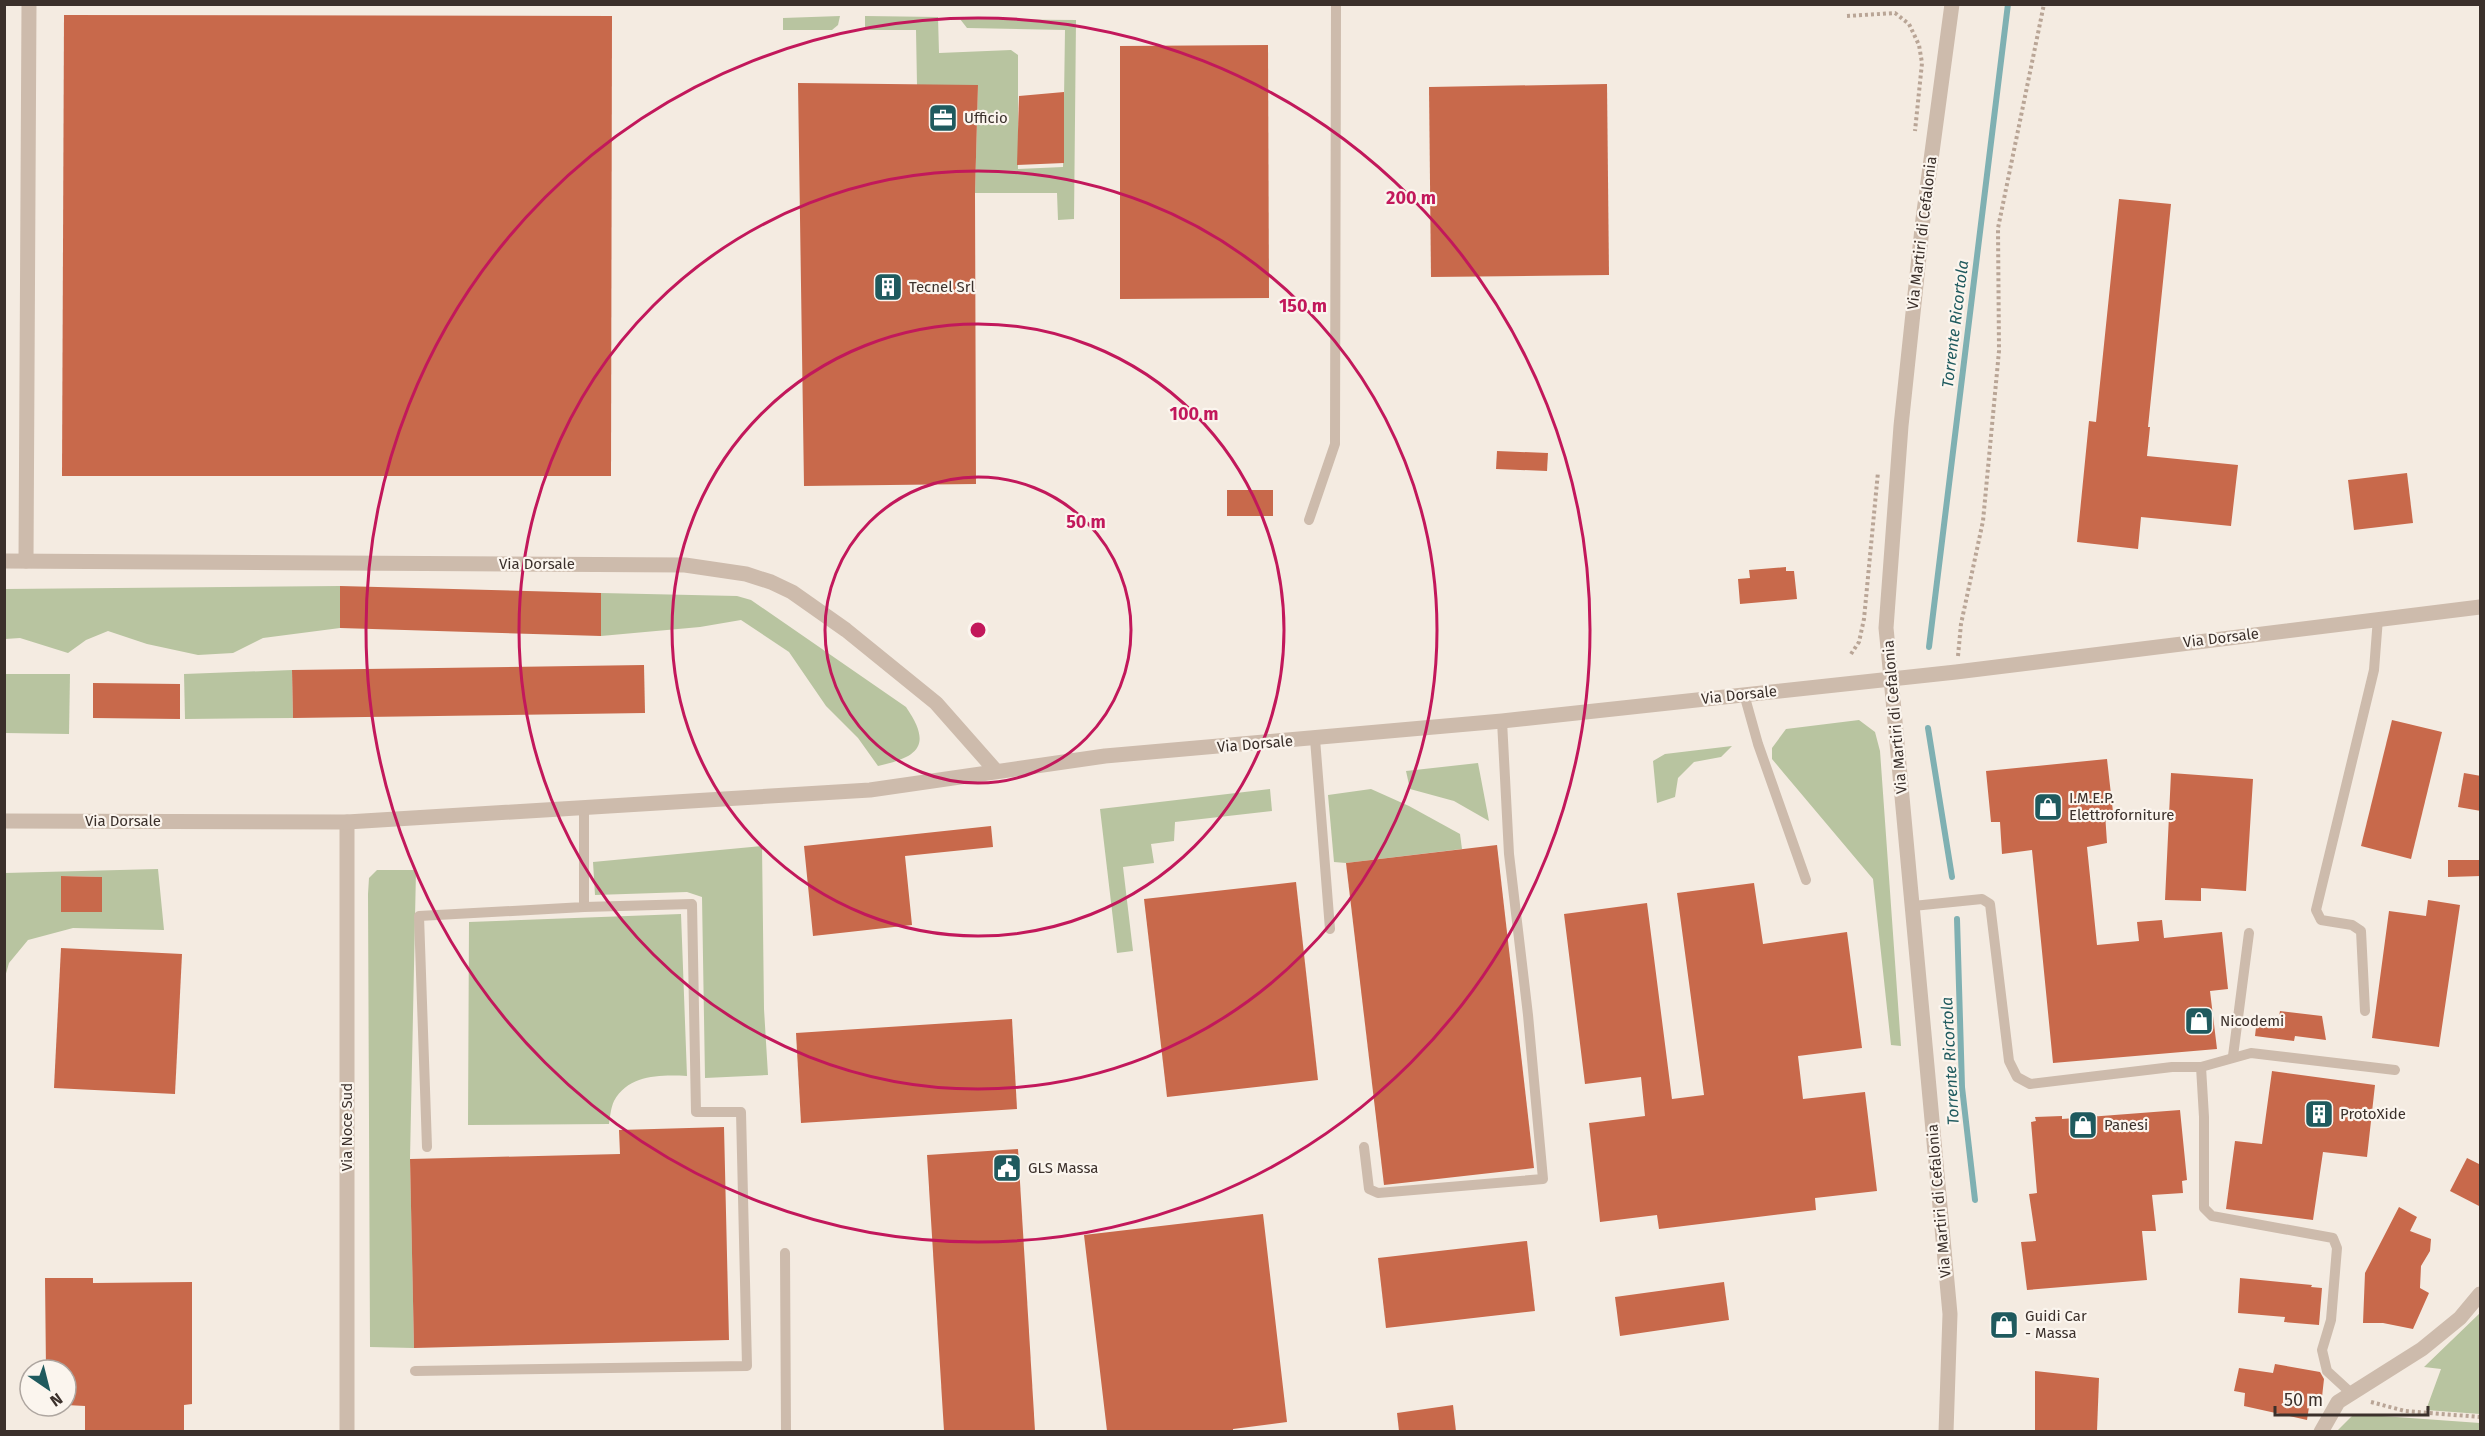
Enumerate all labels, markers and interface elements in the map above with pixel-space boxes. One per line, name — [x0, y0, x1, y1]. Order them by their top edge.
office icon: Ufficio — [927, 102, 959, 134]
place label: Ufficio — [964, 109, 1008, 127]
street label: Via Martiri di Cefalonia — [1904, 155, 1940, 311]
text: 200 m — [1386, 187, 1436, 209]
water label: Torrente Ricortola — [1938, 259, 1972, 389]
building icon: Tecnel Srl — [872, 271, 904, 303]
place label: Tecnel Srl — [909, 278, 976, 296]
text: 150 m — [1279, 295, 1327, 317]
text: 100 m — [1170, 403, 1218, 425]
text: 50 m — [1066, 511, 1106, 533]
street label: Via Dorsale — [499, 555, 575, 573]
centre of rings — [968, 620, 988, 640]
street label: Via Dorsale — [2182, 624, 2260, 652]
street label: Via Martiri di Cefalonia — [1879, 639, 1911, 795]
street label: Via Dorsale — [1700, 682, 1778, 708]
street label: Via Dorsale — [1216, 732, 1294, 756]
place label: I.M.E.P. Elettroforniture — [2069, 789, 2174, 824]
shop icon: I.M.E.P. Elettroforniture — [2032, 791, 2064, 823]
street label: Via Dorsale — [85, 812, 161, 830]
water label: Torrente Ricortola — [1937, 996, 1963, 1126]
shop icon: Nicodemi — [2183, 1005, 2215, 1037]
place label: Nicodemi — [2220, 1012, 2284, 1030]
street label: Via Noce Sud — [338, 1083, 356, 1171]
building icon: ProtoXide — [2303, 1098, 2335, 1130]
place label: ProtoXide — [2340, 1105, 2406, 1123]
shop icon: Panesi — [2067, 1109, 2099, 1141]
place label: Panesi — [2104, 1116, 2148, 1134]
street label: Via Martiri di Cefalonia — [1923, 1123, 1955, 1279]
public building icon: GLS Massa — [991, 1152, 1023, 1184]
place label: GLS Massa — [1028, 1159, 1098, 1177]
place label: Guidi Car - Massa — [2025, 1307, 2087, 1342]
shop icon: Guidi Car - Massa — [1988, 1309, 2020, 1341]
north arrow — [18, 1358, 78, 1418]
scale bar — [2275, 1379, 2428, 1417]
text: N — [47, 1389, 66, 1411]
text: 50 m — [2284, 1389, 2323, 1411]

